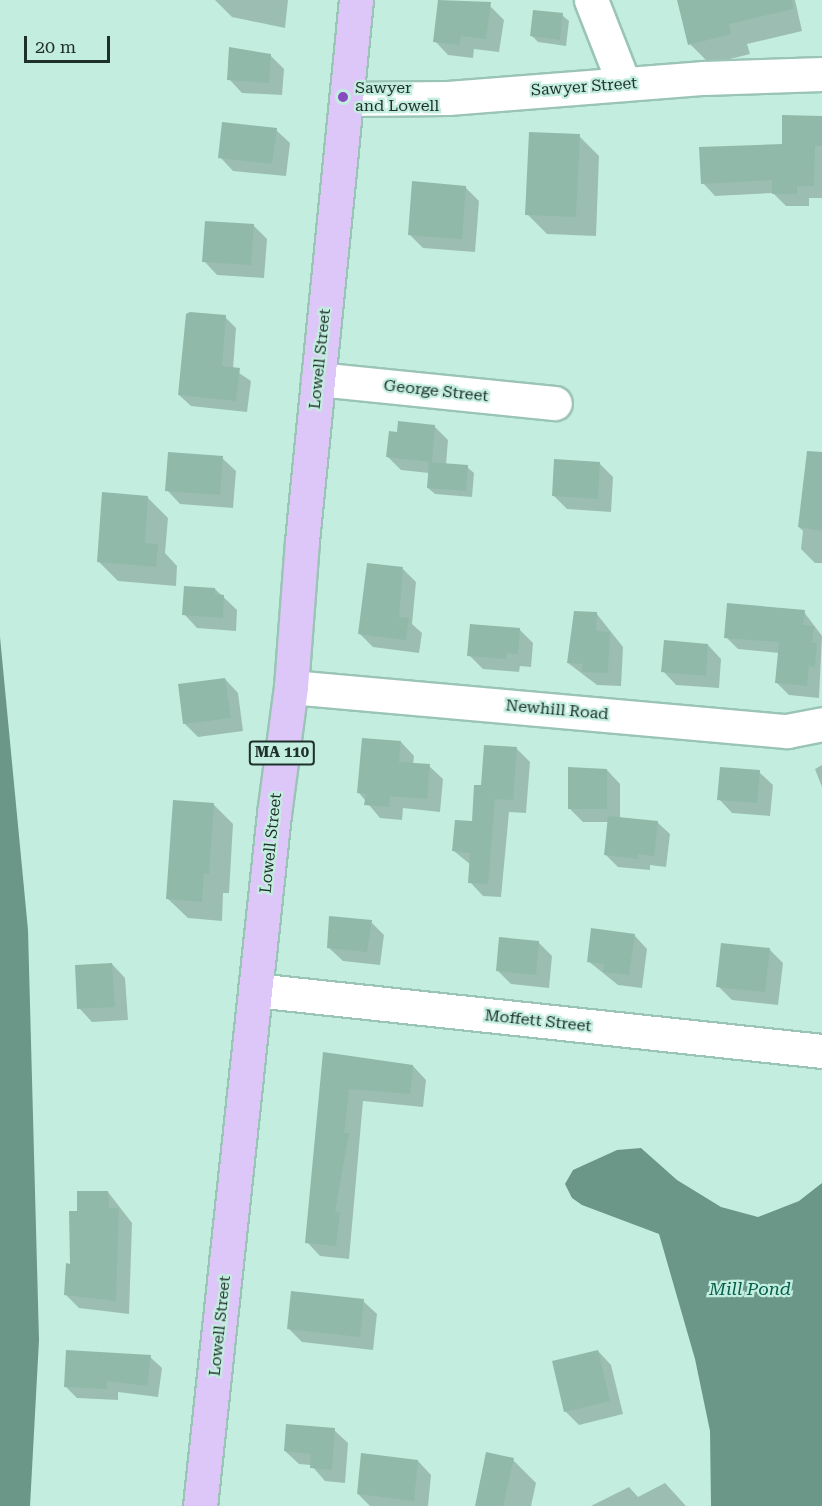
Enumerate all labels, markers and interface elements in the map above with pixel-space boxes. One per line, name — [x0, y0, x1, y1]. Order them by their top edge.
scale bar — [27, 24, 112, 62]
text: 20 m — [35, 36, 76, 57]
street label: Sawyer Street — [530, 74, 638, 100]
place label: Sawyer and Lowell — [355, 78, 439, 116]
marker: Sawyer and Lowell — [336, 90, 350, 104]
street label: Lowell Street — [305, 308, 335, 410]
street label: George Street — [383, 376, 489, 406]
street label: Newhill Road — [505, 696, 609, 724]
road number: MA 110 — [248, 741, 316, 765]
street label: Lowell Street — [256, 792, 286, 894]
street label: Moffett Street — [484, 1006, 592, 1036]
street label: Lowell Street — [205, 1275, 235, 1377]
water label: Mill Pond — [709, 1278, 791, 1300]

